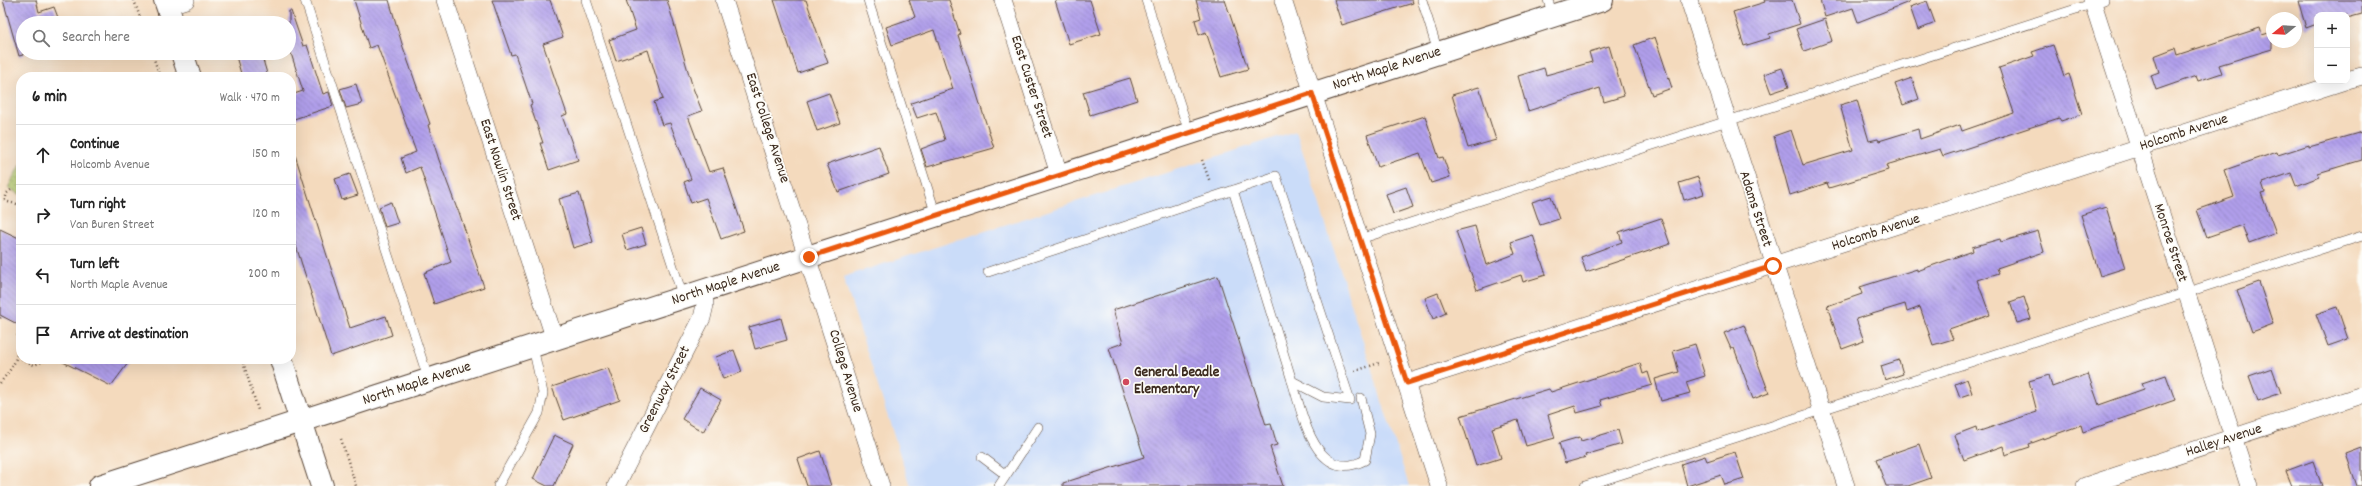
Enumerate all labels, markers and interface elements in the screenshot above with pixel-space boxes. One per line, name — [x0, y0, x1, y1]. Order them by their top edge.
north arrow — [2266, 12, 2302, 48]
map controls — [2314, 12, 2350, 84]
button: + — [2314, 12, 2350, 48]
search box — [16, 16, 296, 60]
icon: search — [30, 27, 52, 49]
text: Search here — [62, 27, 130, 49]
street label: East Custer Street — [1004, 33, 1058, 142]
street label: North Maple Avenue — [1330, 41, 1444, 97]
button: − — [2314, 48, 2350, 84]
street label: East College Avenue — [739, 70, 795, 186]
text: 6 min — [32, 86, 67, 110]
text: Walk · 470 m — [220, 89, 280, 108]
street label: Holcomb Avenue — [2137, 108, 2231, 158]
street label: East Nowlin Street — [473, 116, 527, 224]
text: Continue — [70, 134, 119, 156]
icon: ahead — [32, 144, 54, 166]
text: 150 m — [252, 145, 280, 164]
text: Holcomb Avenue — [70, 156, 150, 175]
street label: Adams Street — [1732, 168, 1778, 250]
text: Turn right — [70, 194, 126, 216]
street label: Monroe Street — [2147, 201, 2193, 285]
icon: right — [32, 204, 54, 226]
text: 120 m — [252, 205, 280, 224]
street label: Holcomb Avenue — [1829, 208, 1923, 258]
text: Van Buren Street — [70, 216, 154, 235]
route end — [800, 248, 818, 266]
text: Turn left — [70, 254, 119, 276]
street label: North Maple Avenue — [669, 256, 783, 312]
route start — [1764, 257, 1782, 275]
icon: left — [32, 264, 54, 286]
text: 200 m — [248, 265, 280, 284]
text: North Maple Avenue — [70, 276, 168, 295]
icon: arrive — [32, 324, 54, 346]
text: Arrive at destination — [70, 324, 188, 346]
street label: College Avenue — [822, 327, 868, 415]
street label: Greenway Street — [633, 342, 697, 438]
street label: North Maple Avenue — [360, 356, 474, 412]
place label: General Beadle Elementary — [1134, 362, 1220, 401]
marker: General Beadle Elementary — [1121, 377, 1131, 387]
street label: Halley Avenue — [2183, 418, 2265, 464]

